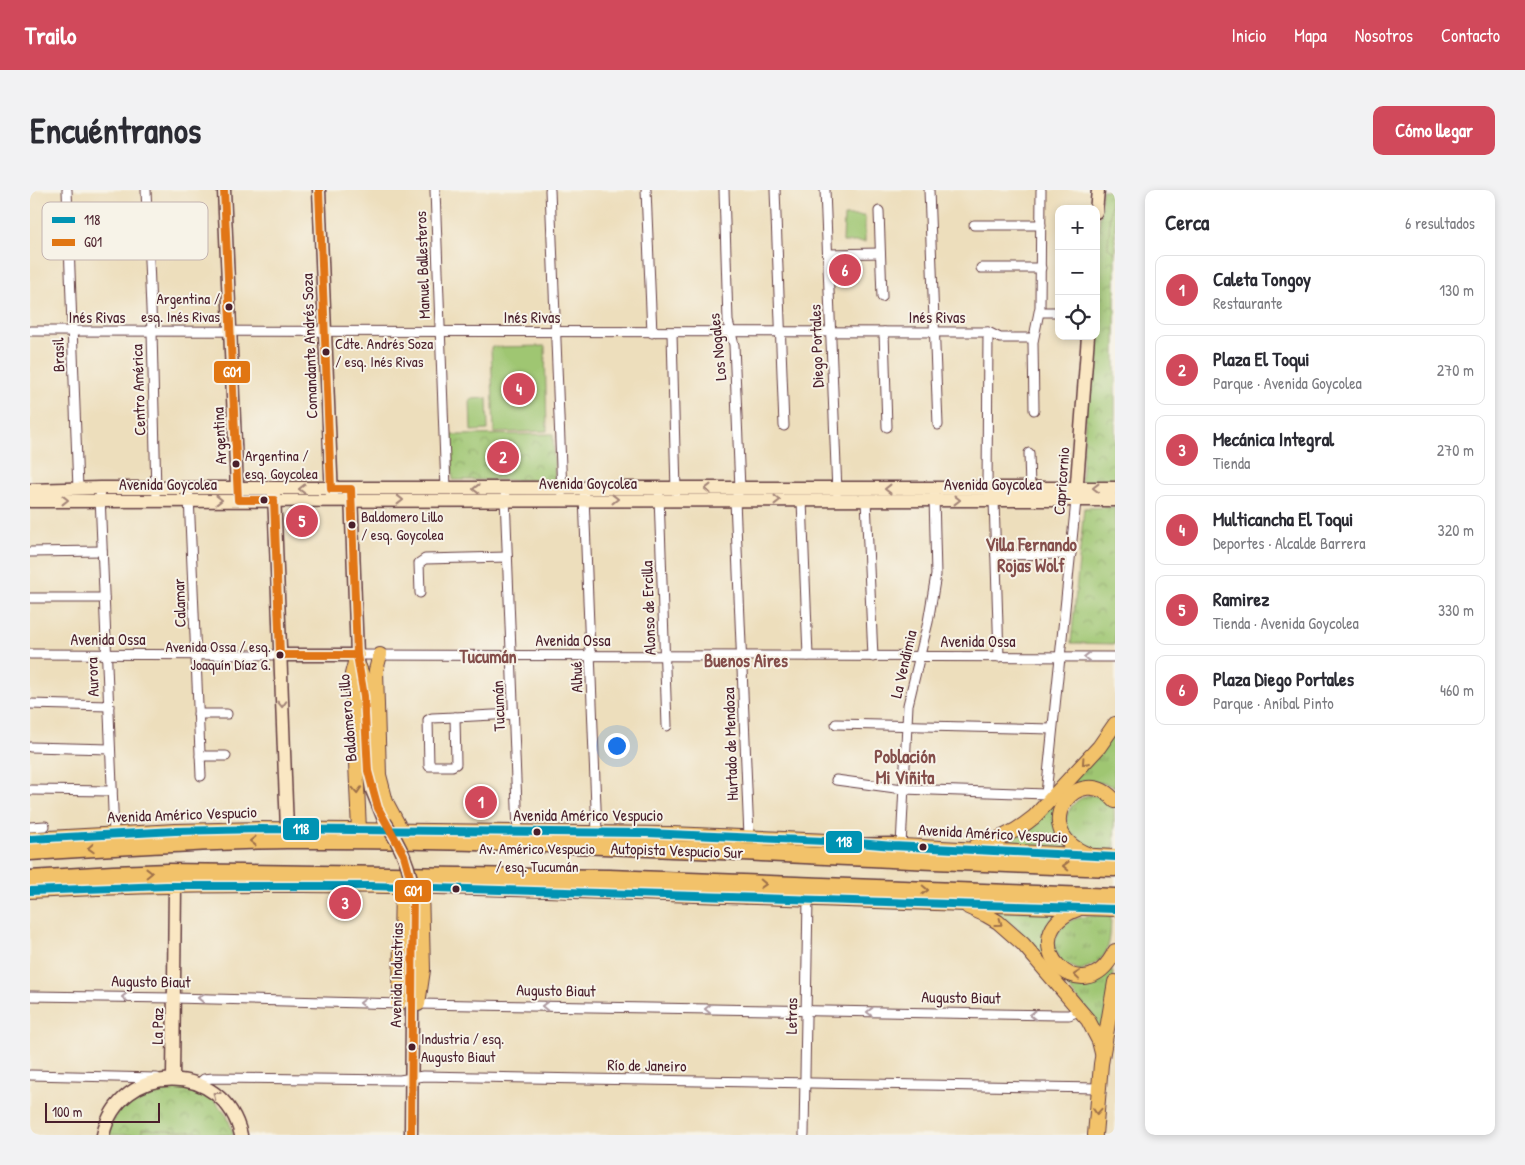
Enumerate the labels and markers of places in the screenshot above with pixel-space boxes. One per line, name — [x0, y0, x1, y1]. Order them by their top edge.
pin: 6 — [829, 251, 861, 289]
place label: Argentina / esq. Inés Rivas — [141, 288, 220, 327]
marker: Argentina / esq. Inés Rivas — [224, 302, 234, 312]
place label: Cdte. Andrés Soza / esq. Inés Rivas — [335, 333, 433, 372]
marker: Cdte. Andrés Soza / esq. Inés Rivas — [321, 347, 331, 357]
pin: 4 — [503, 370, 535, 408]
pin: 2 — [487, 438, 519, 476]
place label: Argentina / esq. Goycolea — [245, 445, 318, 484]
marker: Argentina / esq. Goycolea — [231, 459, 241, 469]
unlabelled marker — [259, 495, 269, 505]
pin: 5 — [286, 502, 318, 540]
place label: Baldomero Lillo / esq. Goycolea — [361, 506, 444, 545]
marker: Baldomero Lillo / esq. Goycolea — [347, 520, 357, 530]
place label: Avenida Ossa / esq. Joaquín Díaz G. — [165, 636, 271, 675]
marker: Avenida Ossa / esq. Joaquín Díaz G. — [275, 650, 285, 660]
pin: 1 — [465, 783, 497, 821]
marker: Av. Américo Vespucio / esq. Tucumán — [532, 827, 542, 837]
place label: Av. Américo Vespucio / esq. Tucumán — [479, 838, 595, 877]
unlabelled marker — [918, 842, 928, 852]
pin: 3 — [329, 884, 361, 922]
unlabelled marker — [451, 884, 461, 894]
place label: Industria / esq. Augusto Biaut — [421, 1028, 504, 1067]
marker: Industria / esq. Augusto Biaut — [407, 1042, 417, 1052]

